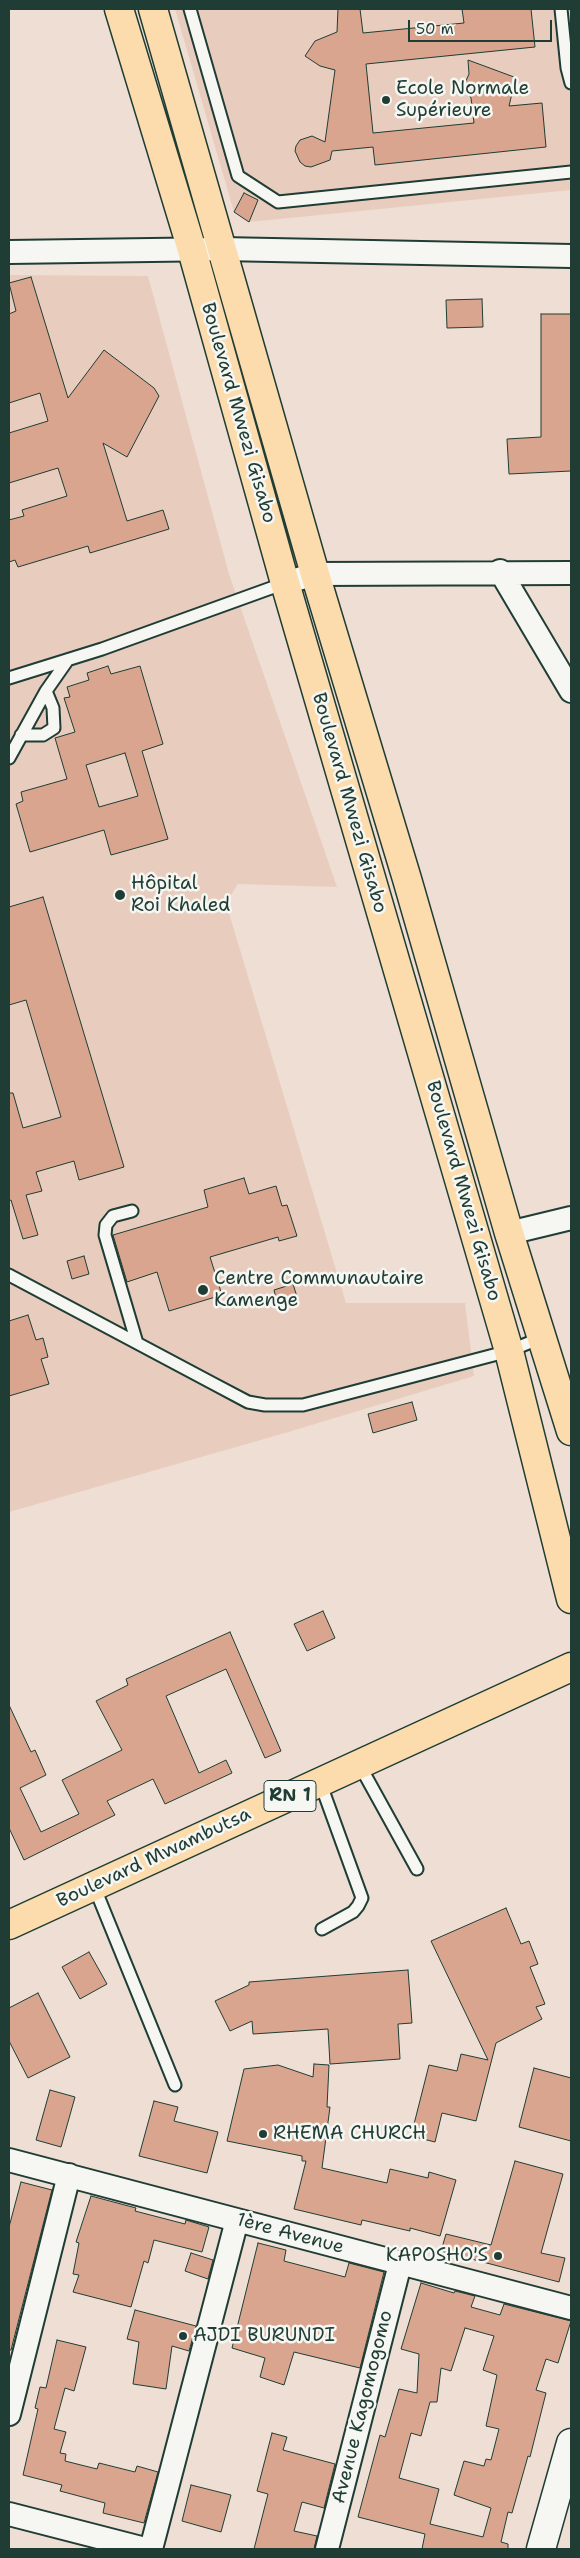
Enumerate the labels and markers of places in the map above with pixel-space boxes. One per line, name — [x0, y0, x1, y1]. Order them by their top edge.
place label: Ecole Normale Supérieure — [396, 78, 529, 122]
marker: Ecole Normale Supérieure — [380, 94, 392, 106]
place label: Hôpital Roi Khaled — [131, 873, 230, 917]
marker: Hôpital Roi Khaled — [113, 888, 127, 902]
place label: Centre Communautaire Kamenge — [214, 1268, 424, 1312]
marker: Centre Communautaire Kamenge — [196, 1283, 210, 1297]
place label: RHEMA CHURCH — [273, 2123, 426, 2145]
marker: RHEMA CHURCH — [257, 2128, 269, 2140]
place label: KAPOSHO'S — [386, 2245, 488, 2267]
marker: KAPOSHO'S — [492, 2250, 504, 2262]
place label: AJDI BURUNDI — [193, 2325, 335, 2347]
marker: AJDI BURUNDI — [177, 2330, 189, 2342]

